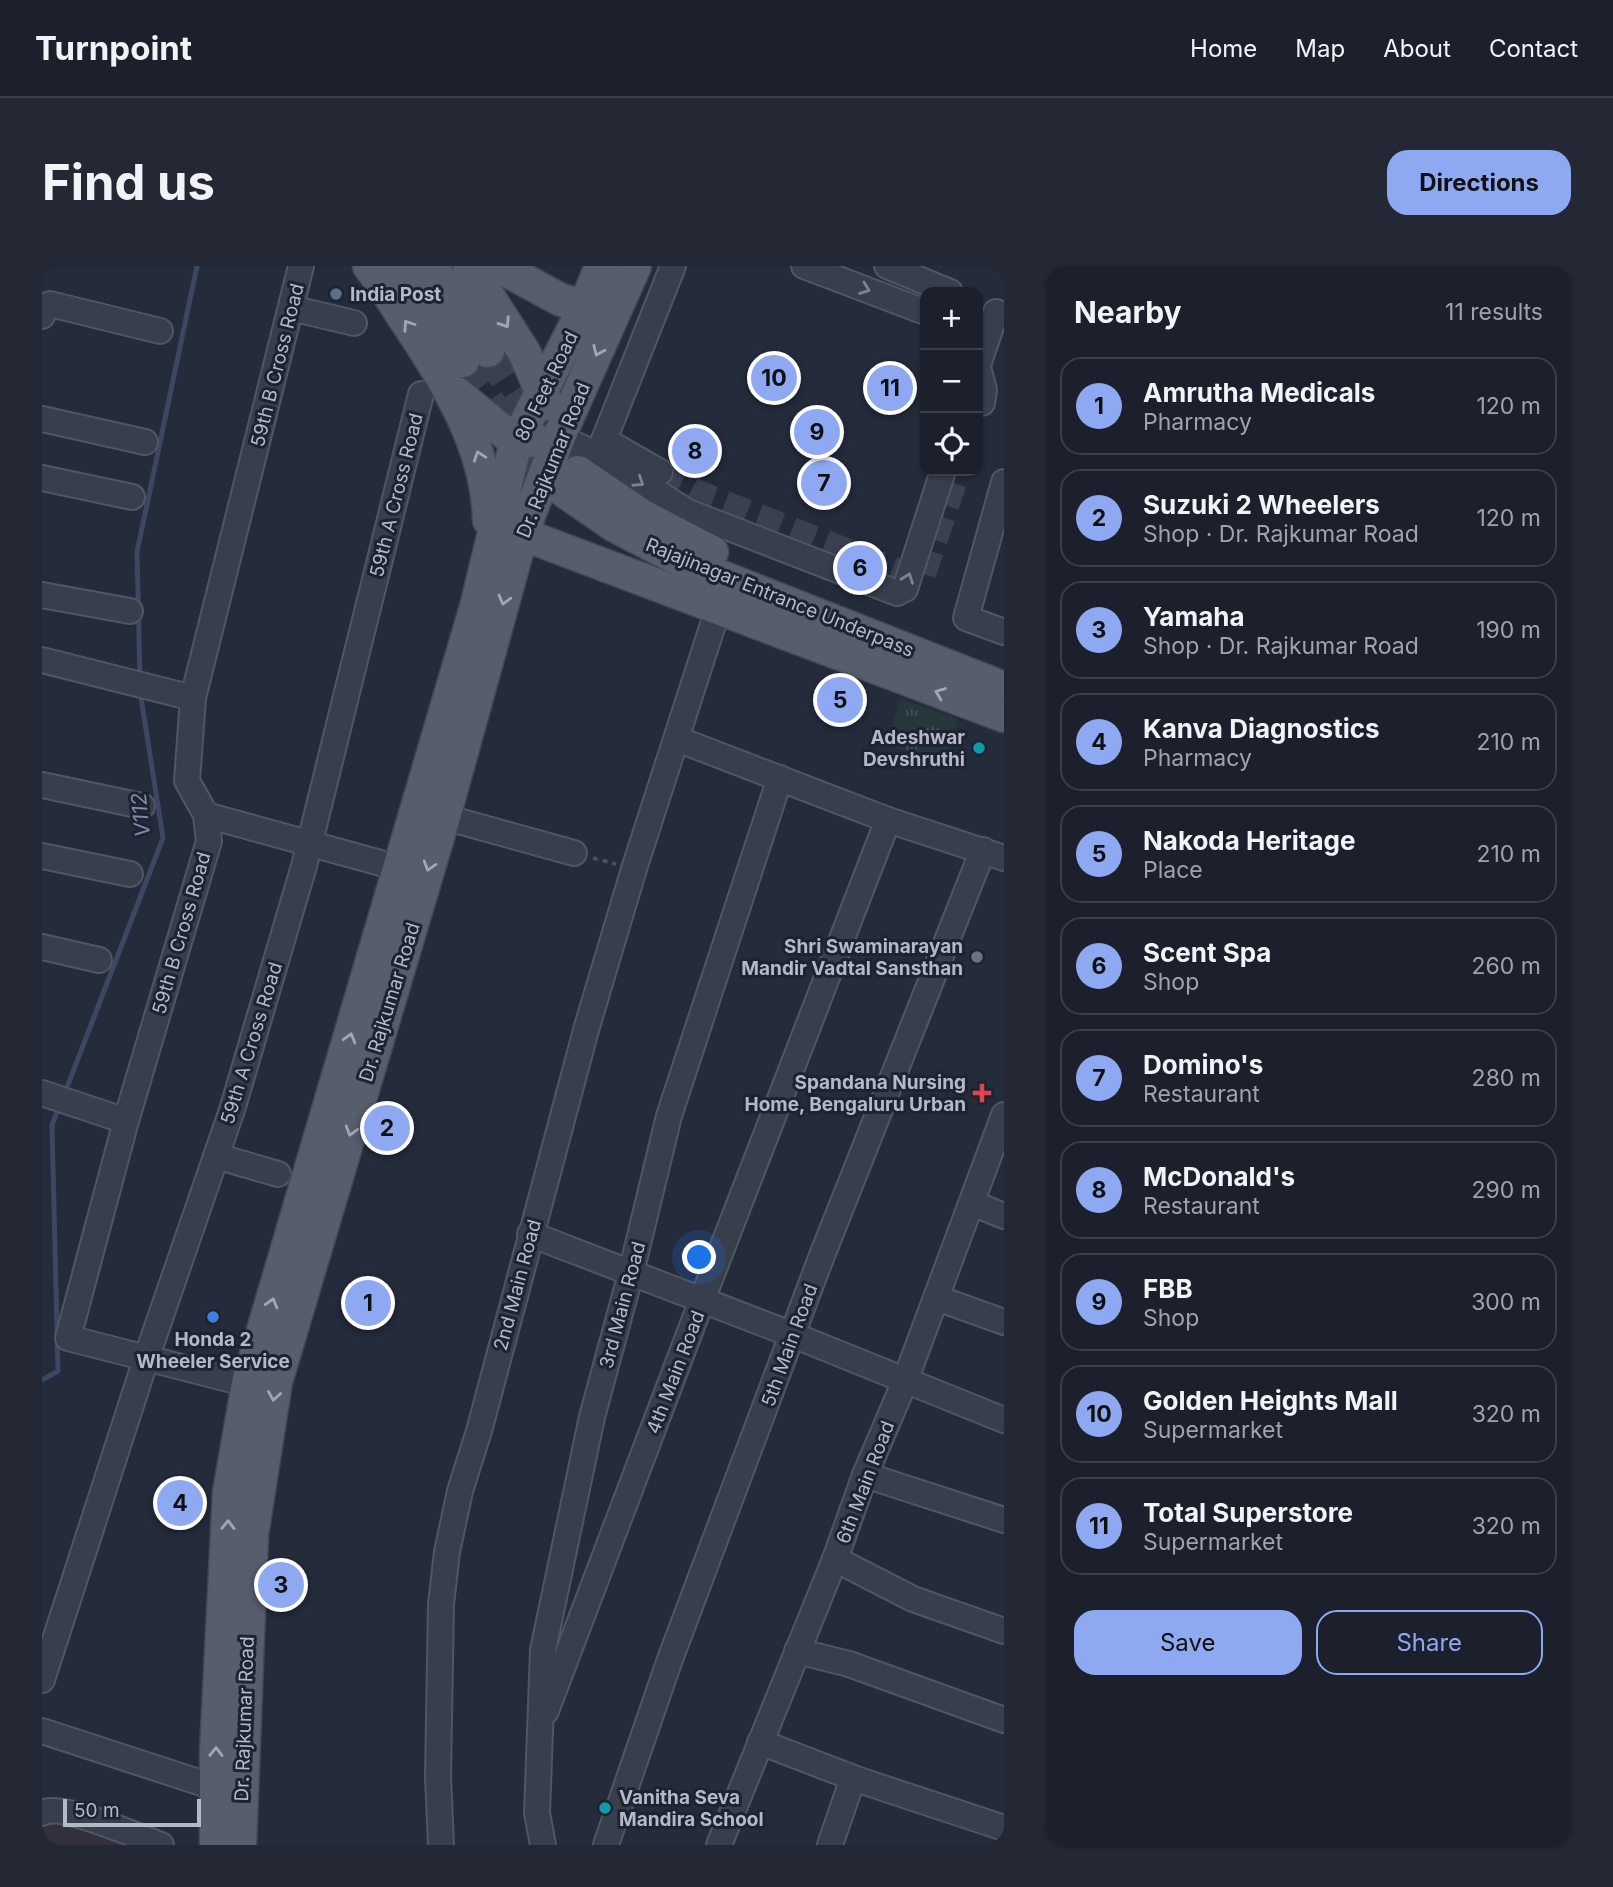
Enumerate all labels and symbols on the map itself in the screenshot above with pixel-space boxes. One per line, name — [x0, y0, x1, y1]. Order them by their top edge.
street label: 59th B Cross Road — [246, 281, 309, 449]
one-way arrow — [858, 281, 870, 295]
place label: India Post — [350, 283, 441, 306]
marker: India Post — [328, 286, 344, 302]
one-way arrow — [497, 316, 510, 329]
one-way arrow — [404, 319, 417, 332]
street label: 80 Feet Road — [510, 328, 583, 445]
one-way arrow — [592, 344, 606, 356]
pin: 10 — [751, 352, 797, 404]
pin: 11 — [867, 362, 913, 414]
street label: Dr. Rajkumar Road — [512, 379, 595, 541]
pin: 9 — [794, 406, 840, 458]
street label: 59th A Cross Road — [365, 411, 428, 580]
pin: 8 — [672, 425, 718, 477]
one-way arrow — [472, 451, 487, 463]
pin: 7 — [801, 457, 847, 509]
one-way arrow — [632, 474, 645, 487]
street label: Rajajinagar Entrance Underpass — [642, 533, 917, 662]
pin: 6 — [837, 542, 883, 594]
one-way arrow — [900, 573, 914, 585]
one-way arrow — [498, 593, 512, 605]
pin: 5 — [817, 674, 863, 726]
one-way arrow — [935, 687, 947, 701]
place label: Adeshwar Devshruthi — [863, 726, 965, 771]
marker: Adeshwar Devshruthi — [971, 740, 987, 756]
water label: V112 — [126, 791, 155, 838]
street label: 59th B Cross Road — [147, 849, 216, 1017]
one-way arrow — [423, 860, 438, 872]
street label: Dr. Rajkumar Road — [354, 920, 425, 1085]
place label: Shri Swaminarayan Mandir Vadtal Sansthan — [741, 935, 963, 980]
marker: Shri Swaminarayan Mandir Vadtal Sansthan — [969, 949, 985, 965]
street label: 59th A Cross Road — [216, 959, 287, 1127]
one-way arrow — [341, 1032, 356, 1044]
place label: Spandana Nursing Home, Bengaluru Urban — [744, 1071, 966, 1116]
marker: Spandana Nursing Home, Bengaluru Urban — [972, 1083, 992, 1103]
pin: 2 — [364, 1102, 410, 1154]
one-way arrow — [344, 1125, 359, 1137]
street label: 2nd Main Road — [489, 1217, 546, 1353]
street label: 3rd Main Road — [595, 1239, 650, 1371]
your location — [682, 1240, 716, 1274]
pin: 1 — [345, 1277, 391, 1329]
street label: 5th Main Road — [757, 1281, 822, 1410]
one-way arrow — [263, 1297, 278, 1309]
street label: 4th Main Road — [641, 1307, 709, 1437]
marker: Honda 2 Wheeler Service — [205, 1309, 221, 1325]
place label: Honda 2 Wheeler Service — [136, 1328, 290, 1373]
one-way arrow — [267, 1391, 282, 1402]
street label: 6th Main Road — [832, 1418, 899, 1547]
pin: 4 — [157, 1477, 203, 1529]
one-way arrow — [220, 1520, 236, 1530]
pin: 3 — [258, 1559, 304, 1611]
street label: Dr. Rajkumar Road — [230, 1636, 259, 1802]
one-way arrow — [209, 1747, 224, 1758]
place label: Vanitha Seva Mandira School — [619, 1786, 764, 1831]
scale bar — [63, 1796, 201, 1828]
marker: Vanitha Seva Mandira School — [597, 1800, 613, 1816]

